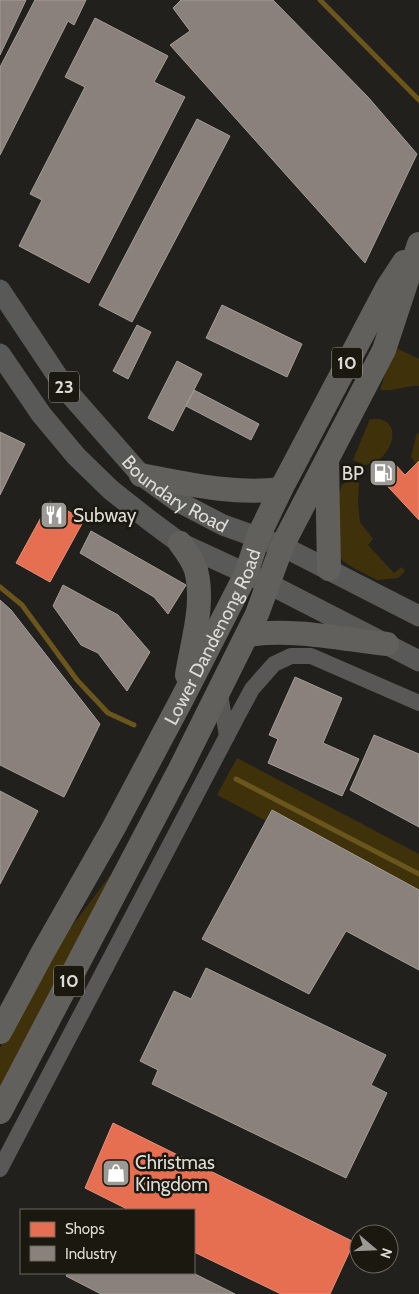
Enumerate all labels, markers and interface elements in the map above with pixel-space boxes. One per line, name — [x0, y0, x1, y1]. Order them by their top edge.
road number: 10 — [332, 348, 362, 378]
road number: 23 — [49, 372, 79, 402]
street label: Boundary Road — [117, 450, 232, 537]
fuel station icon: BP — [368, 458, 398, 488]
place label: BP — [342, 462, 364, 485]
restaurant icon: Subway — [39, 500, 69, 530]
place label: Subway — [73, 504, 137, 527]
street label: Lower Dandenong Road — [159, 546, 265, 729]
road number: 10 — [54, 966, 84, 996]
place label: Christmas Kingdom — [135, 1151, 215, 1196]
shop icon: Christmas Kingdom — [101, 1158, 131, 1188]
legend — [20, 1209, 195, 1274]
text: Shops — [65, 1220, 105, 1238]
north arrow — [349, 1224, 399, 1274]
text: Industry — [65, 1245, 117, 1263]
text: N — [376, 1246, 396, 1261]

